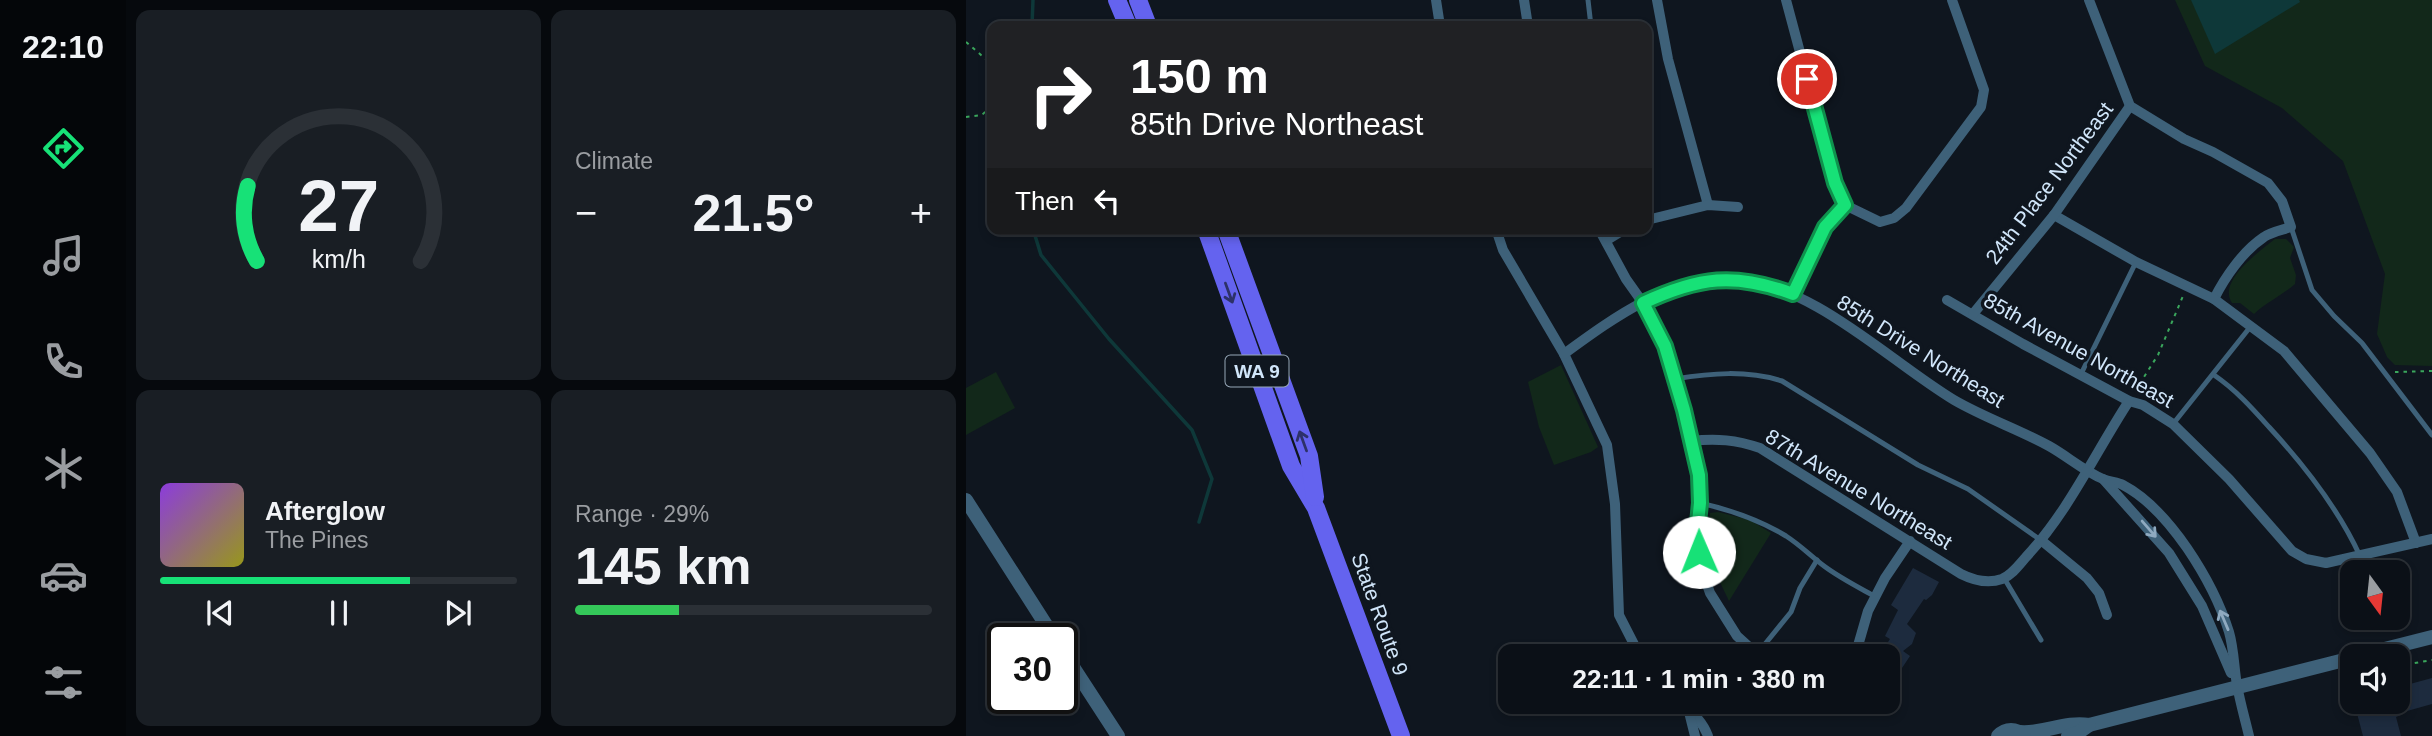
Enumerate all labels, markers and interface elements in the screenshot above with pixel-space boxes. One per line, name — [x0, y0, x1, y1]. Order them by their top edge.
text: 22:10 — [22, 29, 104, 65]
icon: right — [1015, 49, 1106, 140]
text: 150 m — [1130, 49, 1269, 103]
pin — [1777, 49, 1837, 109]
icon: arrive — [1788, 60, 1826, 98]
street label: 24th Place Northeast — [1981, 98, 2117, 268]
text: 85th Drive Northeast — [1130, 106, 1423, 142]
icon: directions — [39, 124, 88, 173]
text: Climate — [575, 148, 653, 174]
text: 27 — [298, 165, 379, 246]
icon: left — [1088, 182, 1126, 220]
text: 21.5° — [692, 184, 815, 242]
text: Then — [1015, 186, 1074, 216]
text: − — [575, 192, 597, 234]
text: + — [910, 192, 932, 234]
icon: music — [39, 231, 88, 280]
text: km/h — [311, 245, 366, 273]
one-way arrow — [1224, 282, 1236, 304]
street label: 85th Avenue Northeast — [1980, 288, 2178, 412]
street label: 85th Drive Northeast — [1833, 290, 2009, 412]
icon: phone — [39, 337, 88, 386]
road number: WA 9 — [1226, 356, 1288, 386]
street label: 87th Avenue Northeast — [1762, 424, 1956, 554]
one-way arrow — [1296, 431, 1308, 453]
icon: climate — [39, 444, 88, 493]
text: Afterglow — [265, 496, 385, 526]
text: Range · 29% — [575, 501, 709, 527]
position arrow — [1662, 515, 1736, 589]
one-way arrow — [2141, 520, 2157, 538]
text: The Pines — [265, 527, 369, 553]
text: 145 km — [575, 537, 751, 595]
street label: State Route 9 — [1347, 550, 1413, 678]
icon: car — [39, 551, 88, 600]
north arrow — [2340, 560, 2410, 630]
map controls — [2340, 560, 2410, 714]
icon: previous — [201, 594, 239, 632]
icon: pause — [320, 594, 358, 632]
icon: next — [439, 594, 477, 632]
one-way arrow — [2217, 610, 2230, 631]
speed limit sign: 30 — [987, 623, 1078, 714]
button: sound — [2340, 644, 2410, 714]
icon: filters — [39, 658, 88, 707]
text: 22:11 · 1 min · 380 m — [1573, 664, 1825, 694]

